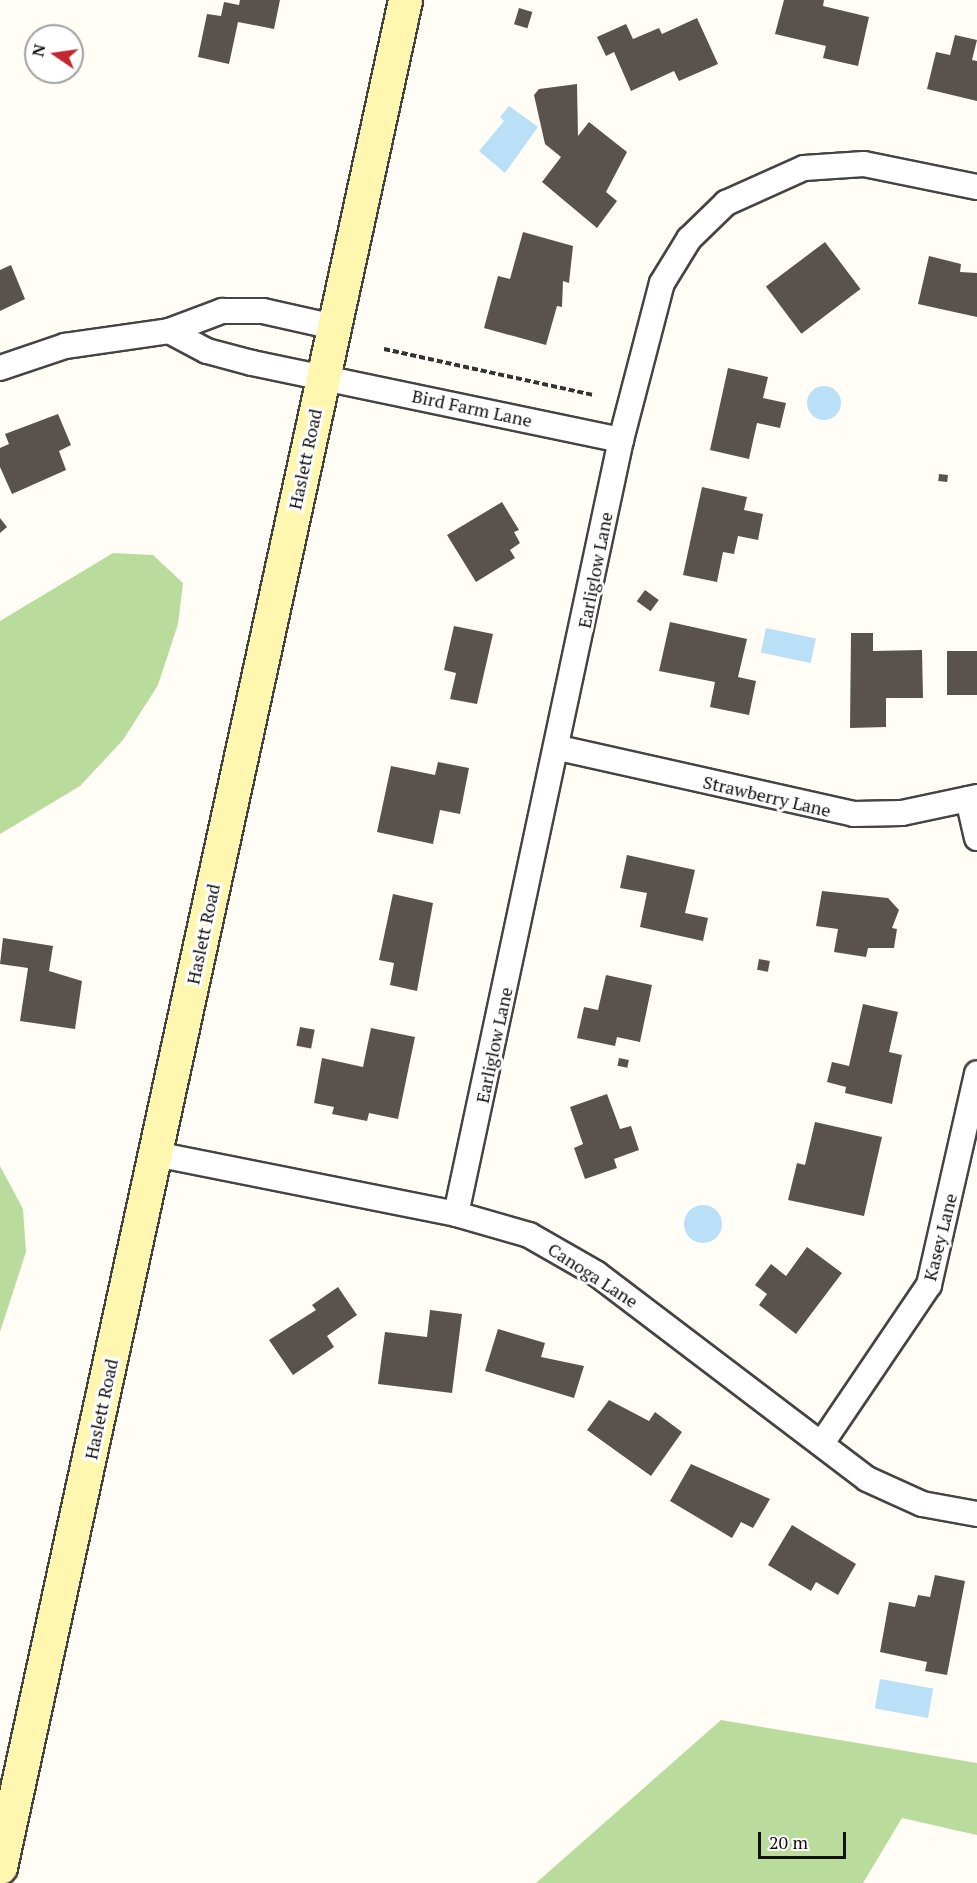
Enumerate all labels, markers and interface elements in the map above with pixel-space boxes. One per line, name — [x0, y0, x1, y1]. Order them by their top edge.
north arrow — [24, 24, 84, 84]
text: N — [26, 42, 50, 59]
street label: Bird Farm Lane — [410, 385, 534, 431]
street label: Haslett Road — [284, 407, 326, 511]
street label: Earliglow Lane — [573, 510, 617, 630]
street label: Strawberry Lane — [701, 771, 833, 821]
street label: Haslett Road — [182, 882, 224, 986]
street label: Earliglow Lane — [471, 985, 517, 1105]
street label: Kasey Lane — [919, 1191, 961, 1283]
street label: Canoga Lane — [544, 1238, 642, 1312]
street label: Haslett Road — [80, 1357, 122, 1461]
scale bar — [761, 1820, 850, 1858]
text: 20 m — [769, 1830, 808, 1854]

